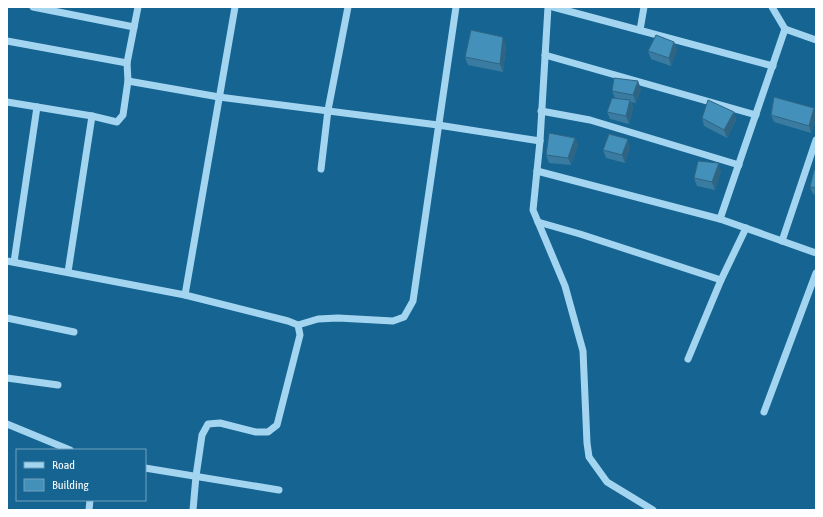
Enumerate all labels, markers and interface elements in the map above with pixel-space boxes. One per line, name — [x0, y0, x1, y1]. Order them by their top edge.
legend — [16, 449, 146, 501]
text: Road — [52, 458, 75, 472]
text: Building — [52, 478, 90, 492]

